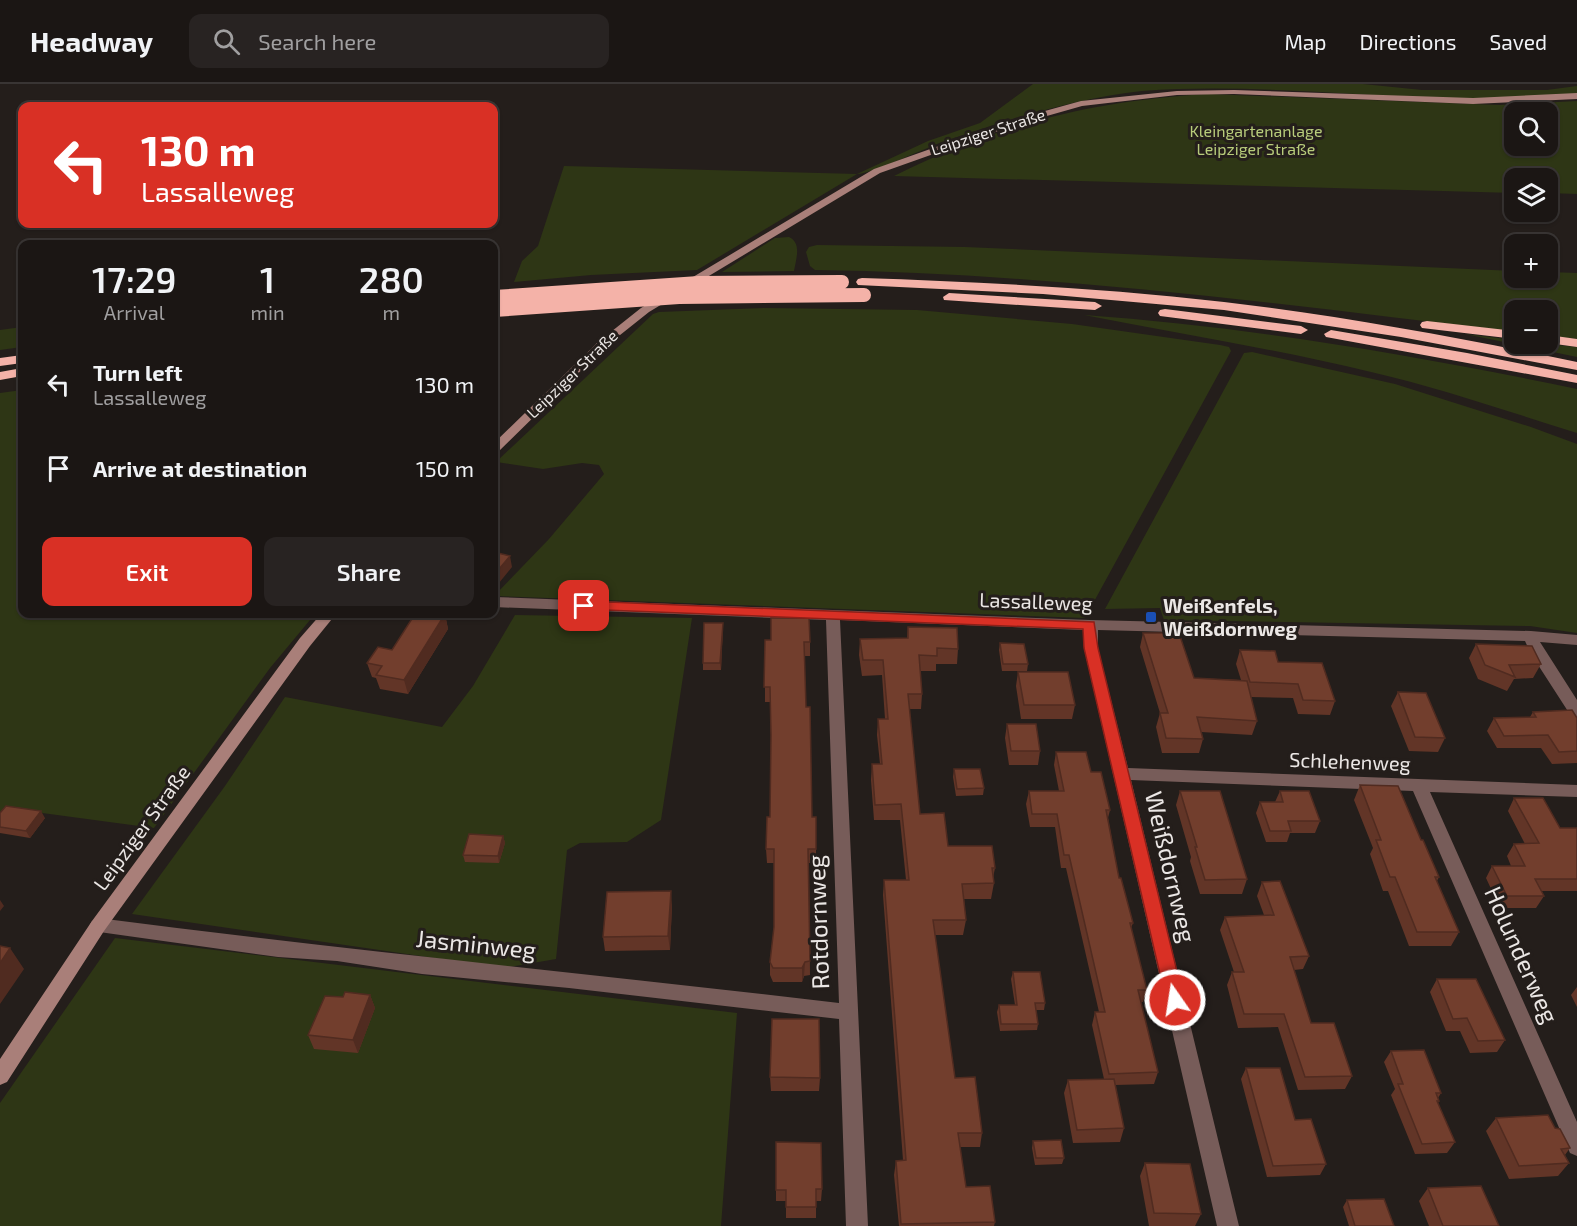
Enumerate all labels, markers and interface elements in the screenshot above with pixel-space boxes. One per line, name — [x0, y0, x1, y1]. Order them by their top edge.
search box — [189, 14, 609, 68]
text: Headway — [30, 24, 153, 58]
icon: search — [210, 25, 243, 58]
text: Search here — [258, 28, 376, 54]
text: Map — [1284, 29, 1327, 54]
text: Directions — [1360, 29, 1456, 54]
text: Saved — [1489, 29, 1547, 54]
map controls — [1504, 102, 1558, 354]
button: search — [1504, 102, 1558, 156]
street label: Leipziger Straße — [928, 104, 1047, 159]
park label: Kleingartenanlage Leipziger Straße — [1189, 121, 1323, 158]
text: 130 m — [141, 124, 256, 174]
icon: left — [42, 126, 120, 204]
button: layers — [1504, 168, 1558, 222]
text: Lassalleweg — [141, 175, 294, 207]
button: + — [1504, 234, 1558, 288]
text: 17:29 — [92, 257, 176, 300]
text: 1 — [260, 257, 275, 300]
text: 280 — [359, 257, 424, 300]
text: Arrival — [104, 300, 165, 324]
text: min — [251, 300, 285, 324]
text: m — [383, 300, 400, 324]
button: − — [1504, 300, 1558, 354]
street label: Leipziger Straße — [522, 326, 621, 422]
text: Turn left — [93, 359, 182, 385]
icon: left — [42, 368, 75, 401]
text: 130 m — [416, 371, 474, 397]
text: Lassalleweg — [93, 385, 207, 409]
icon: arrive — [42, 452, 75, 485]
text: Arrive at destination — [93, 455, 307, 481]
text: 150 m — [416, 455, 474, 481]
button: Exit — [42, 537, 252, 606]
button: Share — [264, 537, 474, 606]
pin — [558, 580, 609, 631]
street label: Lassalleweg — [979, 587, 1093, 615]
icon: arrive — [567, 589, 600, 622]
place label: Weißenfels, Weißdornweg — [1163, 593, 1298, 640]
marker: Weißenfels, Weißdornweg — [1144, 610, 1158, 624]
street label: Schlehenweg — [1289, 747, 1411, 775]
street label: Leipziger Straße — [88, 760, 195, 895]
street label: Weißdornweg — [1140, 788, 1203, 945]
street label: Rotdornweg — [801, 854, 834, 990]
street label: Holunderweg — [1479, 881, 1565, 1027]
street label: Jasminweg — [415, 923, 538, 964]
position arrow — [1143, 968, 1207, 1032]

